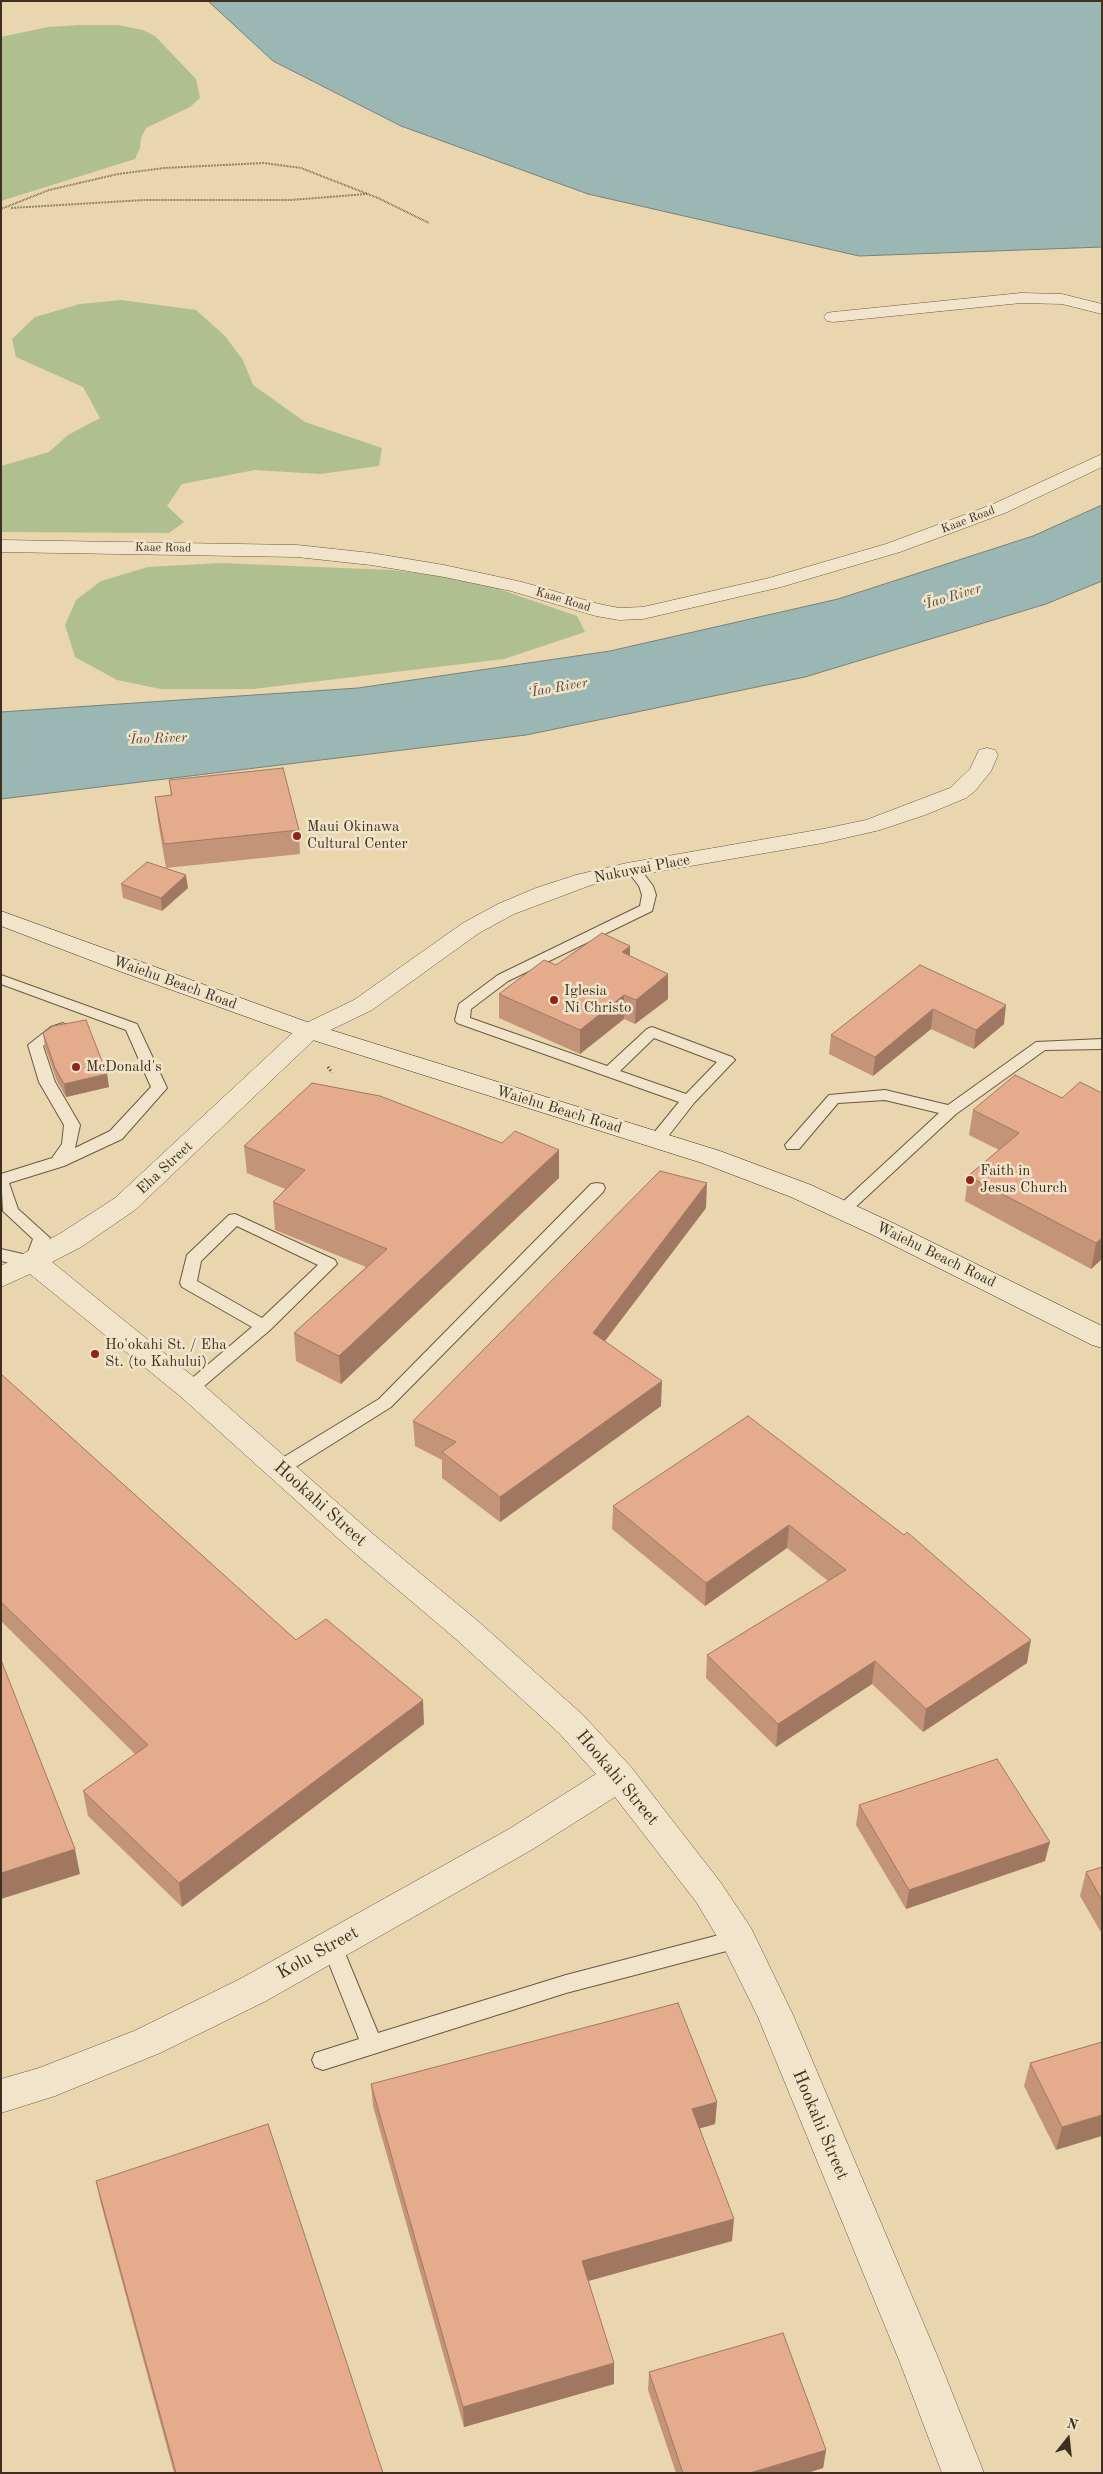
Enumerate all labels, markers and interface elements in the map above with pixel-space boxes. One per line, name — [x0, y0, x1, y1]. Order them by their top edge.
street label: Kaae Road — [939, 503, 997, 537]
street label: Kaae Road — [135, 540, 191, 556]
water label: ʻĪao River — [921, 580, 983, 614]
street label: Kaae Road — [534, 585, 592, 615]
water label: ʻĪao River — [527, 675, 589, 701]
water label: ʻĪao River — [127, 730, 187, 748]
place label: Maui Okinawa Cultural Center — [307, 818, 408, 853]
marker: Maui Okinawa Cultural Center — [291, 830, 303, 842]
street label: Nukuwai Place — [593, 851, 691, 887]
street label: Waiehu Beach Road — [111, 952, 239, 1014]
place label: Iglesia Ni Christo — [564, 982, 631, 1017]
marker: Iglesia Ni Christo — [548, 994, 560, 1006]
place label: McDonald's — [86, 1058, 162, 1076]
marker: McDonald's — [70, 1061, 82, 1073]
street label: Waiehu Beach Road — [494, 1082, 624, 1138]
street label: Eha Street — [133, 1138, 197, 1198]
place label: Faith in Jesus Church — [980, 1162, 1067, 1197]
marker: Faith in Jesus Church — [964, 1174, 976, 1186]
street label: Waiehu Beach Road — [873, 1218, 999, 1292]
place label: Ho'okahi St. / Eha St. (to Kahului) — [105, 1336, 227, 1371]
marker: Ho'okahi St. / Eha St. (to Kahului) — [89, 1348, 101, 1360]
street label: Hookahi Street — [269, 1457, 371, 1551]
street label: Hookahi Street — [571, 1726, 663, 1830]
street label: Kolu Street — [274, 1922, 362, 1984]
street label: Hookahi Street — [787, 2067, 853, 2183]
north arrow — [1043, 2414, 1093, 2464]
text: N — [1065, 2416, 1079, 2433]

